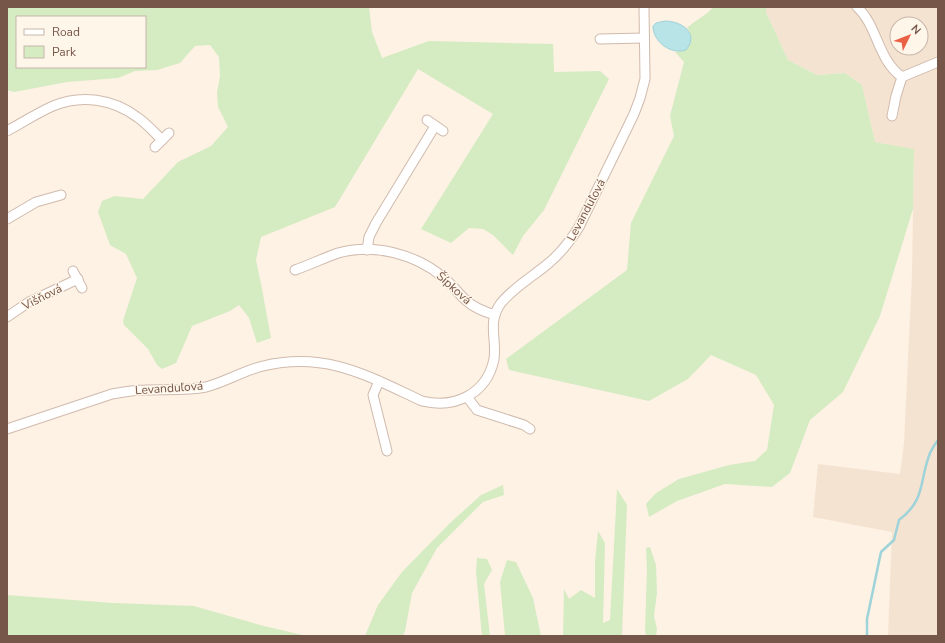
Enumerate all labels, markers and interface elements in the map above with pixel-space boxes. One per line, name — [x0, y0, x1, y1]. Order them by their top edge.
legend — [16, 16, 146, 68]
north arrow — [889, 16, 929, 56]
text: N — [908, 21, 924, 38]
text: Road — [52, 24, 80, 40]
text: Park — [52, 44, 77, 60]
street label: Levanduľová — [563, 176, 609, 244]
street label: Šípková — [433, 268, 475, 308]
street label: Višňová — [18, 280, 65, 314]
street label: Levanduľová — [134, 378, 204, 398]

